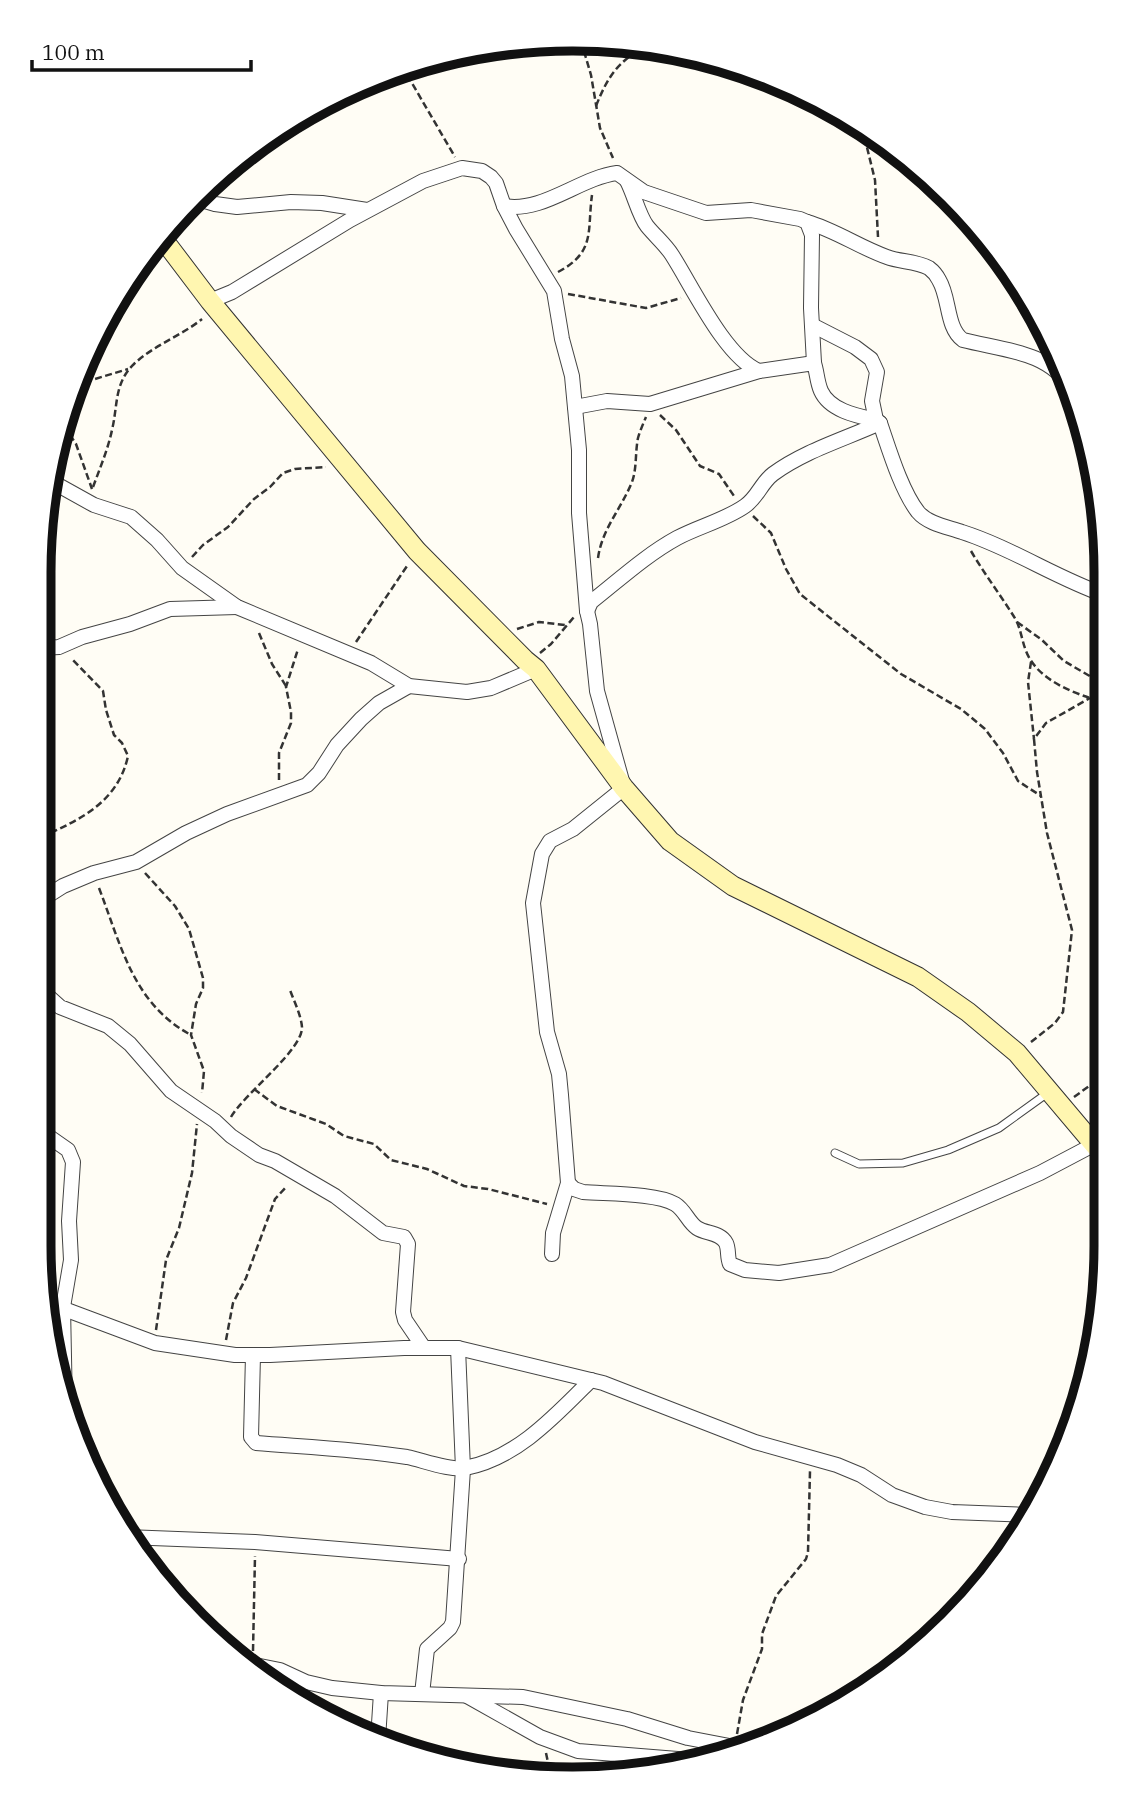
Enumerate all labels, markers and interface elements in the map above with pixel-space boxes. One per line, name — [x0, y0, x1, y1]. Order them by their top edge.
scale bar — [32, 28, 250, 72]
text: 100 m — [42, 38, 105, 66]

